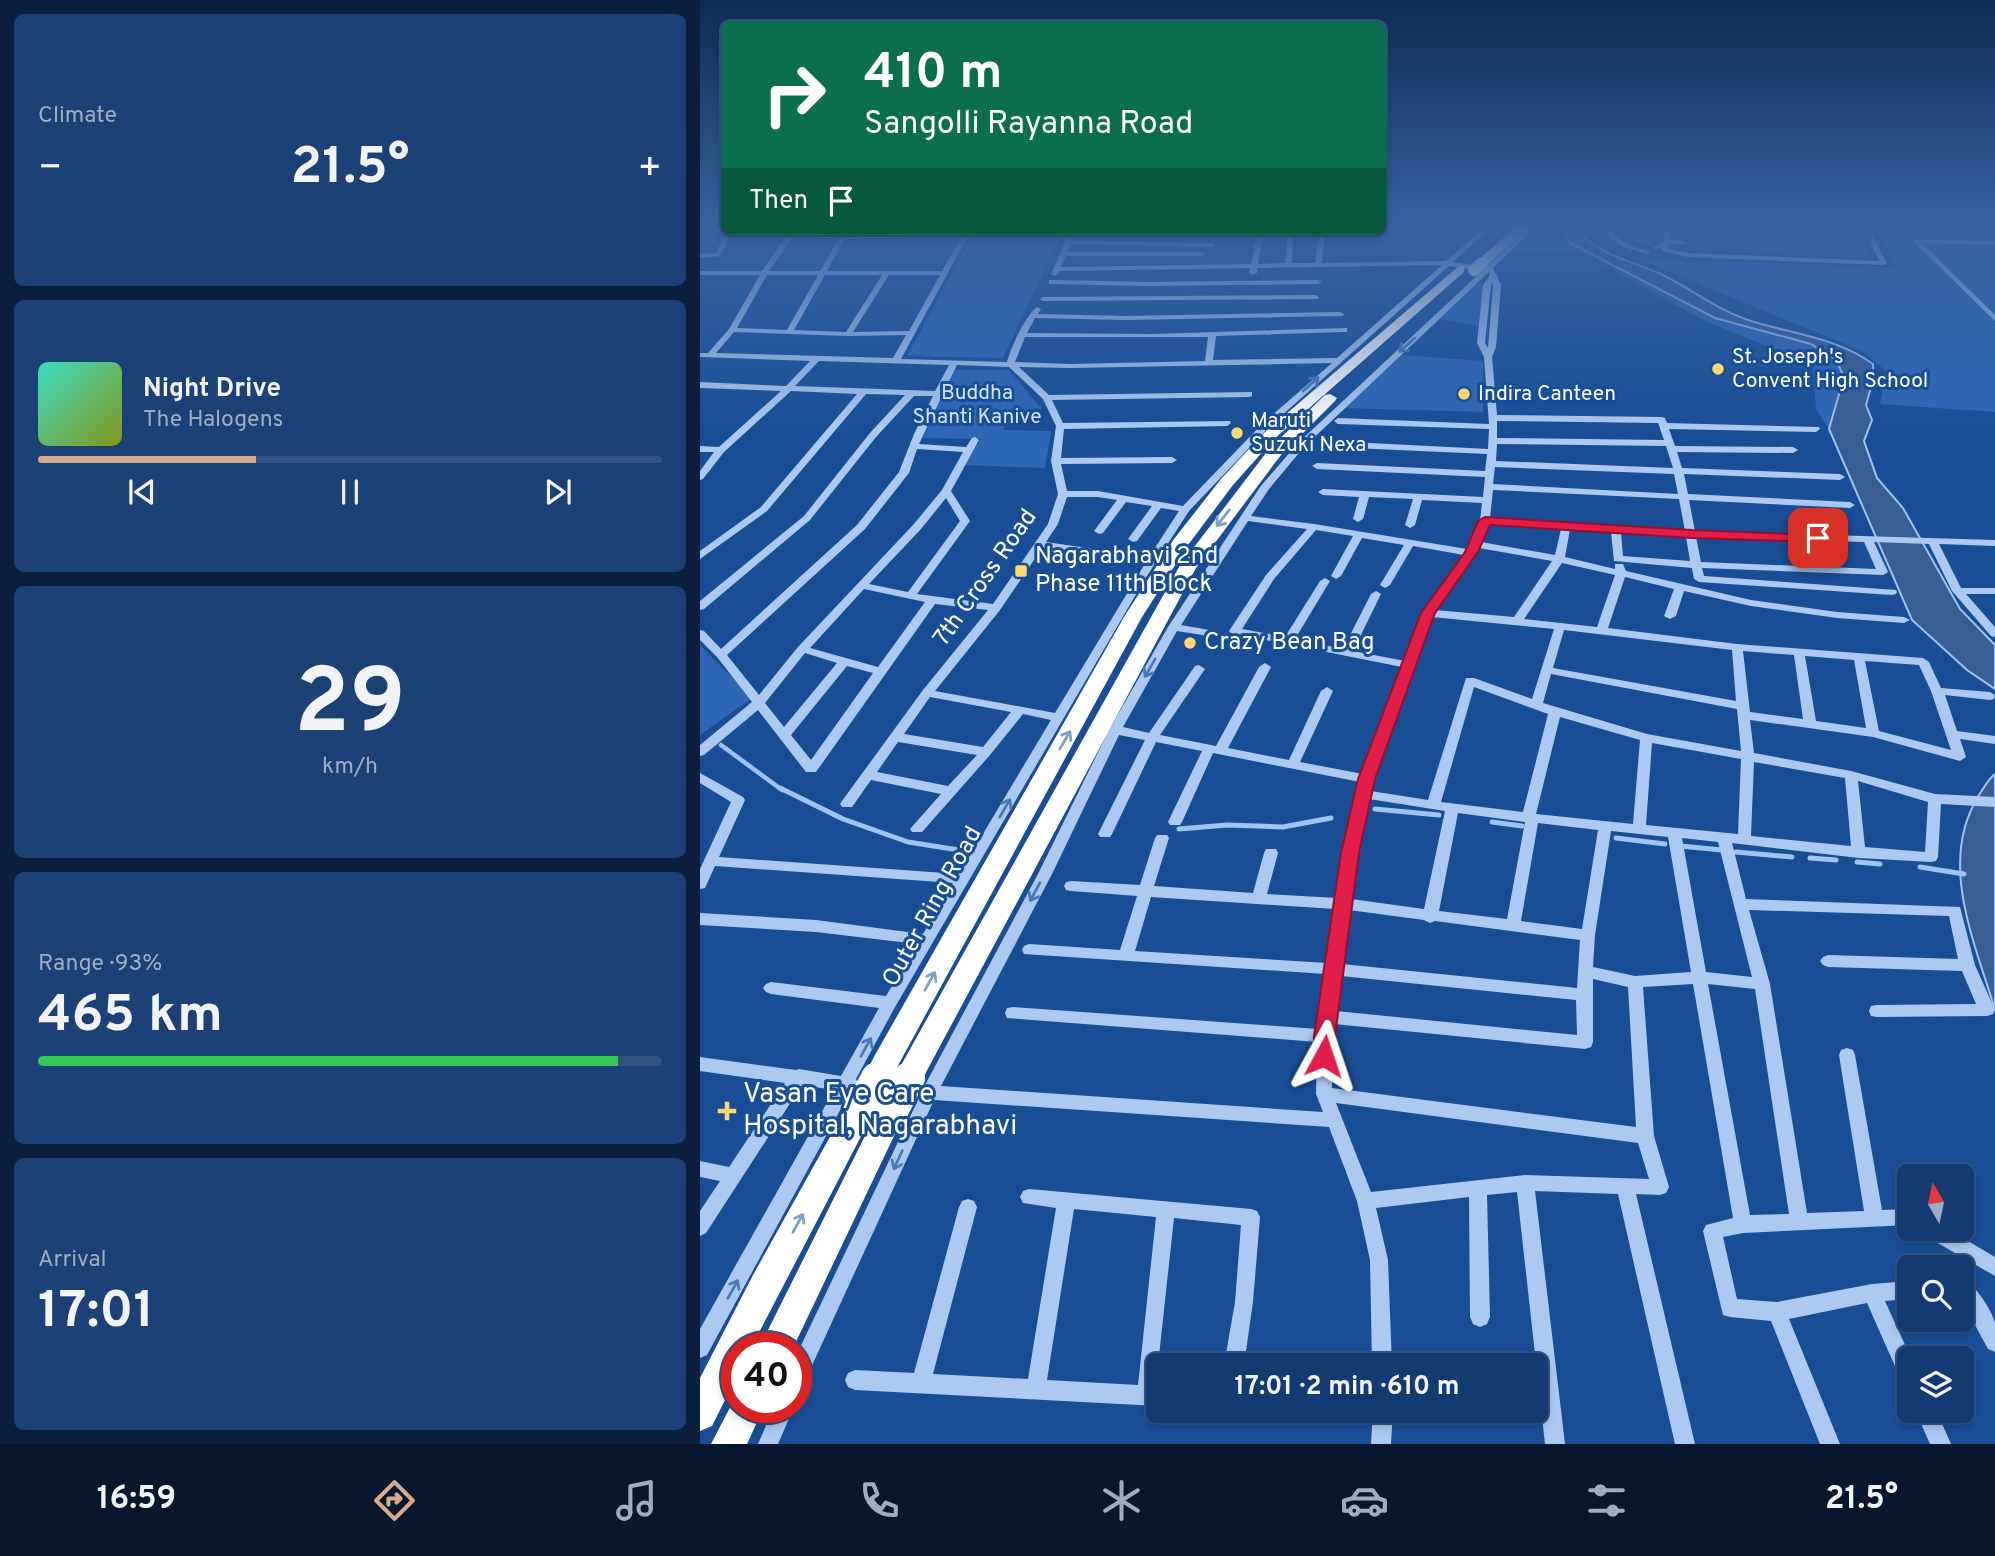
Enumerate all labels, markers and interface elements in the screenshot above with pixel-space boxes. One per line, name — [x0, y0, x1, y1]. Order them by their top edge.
text: 410 m — [864, 44, 1002, 106]
icon: right — [749, 49, 840, 140]
text: Climate — [38, 102, 117, 131]
text: Sangolli Rayanna Road — [864, 105, 1193, 145]
text: 21.5° — [291, 136, 409, 202]
text: − — [38, 145, 63, 194]
text: + — [637, 145, 662, 194]
icon: arrive — [822, 182, 860, 220]
text: Then — [749, 185, 808, 218]
one-way arrow — [1398, 337, 1416, 353]
place label: St. Joseph's Convent High School — [1732, 344, 1928, 395]
marker: St. Joseph's Convent High School — [1710, 361, 1726, 377]
text: Night Drive — [143, 373, 281, 406]
one-way arrow — [1302, 376, 1320, 392]
park label: Buddha Shanti Kanive — [912, 380, 1042, 431]
place label: Indira Canteen — [1478, 381, 1616, 408]
marker: Indira Canteen — [1456, 386, 1472, 402]
text: The Halogens — [143, 406, 283, 435]
place label: Maruti Suzuki Nexa — [1251, 408, 1366, 459]
marker: Maruti Suzuki Nexa — [1229, 425, 1245, 441]
icon: previous — [123, 473, 161, 511]
icon: pause — [331, 473, 369, 511]
icon: next — [539, 473, 577, 511]
street label: 7th Cross Road — [928, 504, 1044, 652]
pin — [1788, 508, 1848, 568]
one-way arrow — [1215, 509, 1230, 527]
icon: arrive — [1799, 519, 1837, 557]
place label: Nagarabhavi 2nd Phase 11th Block — [1035, 542, 1218, 600]
marker: Nagarabhavi 2nd Phase 11th Block — [1013, 563, 1029, 579]
place label: Crazy Bean Bag — [1204, 628, 1375, 658]
marker: Crazy Bean Bag — [1182, 635, 1198, 651]
text: 29 — [294, 650, 406, 765]
one-way arrow — [1143, 657, 1157, 677]
one-way arrow — [1059, 730, 1072, 751]
text: km/h — [322, 753, 378, 782]
one-way arrow — [999, 798, 1013, 818]
street label: Outer Ring Road — [877, 822, 989, 992]
one-way arrow — [1028, 881, 1041, 902]
text: Range · 93% — [38, 950, 162, 979]
one-way arrow — [923, 971, 937, 992]
text: 465 km — [38, 984, 223, 1050]
position arrow — [1287, 1019, 1361, 1093]
one-way arrow — [859, 1037, 873, 1057]
place label: Vasan Eye Care Hospital, Nagarabhavi — [743, 1077, 1017, 1145]
marker: Vasan Eye Care Hospital, Nagarabhavi — [717, 1101, 737, 1121]
one-way arrow — [891, 1148, 904, 1170]
north arrow — [1897, 1164, 1974, 1241]
map controls — [1897, 1164, 1974, 1423]
one-way arrow — [792, 1213, 805, 1234]
text: Arrival — [38, 1246, 107, 1275]
button: search — [1897, 1255, 1974, 1332]
one-way arrow — [726, 1279, 740, 1299]
text: 17:01 — [38, 1280, 154, 1346]
speed limit sign: 40 — [721, 1332, 812, 1423]
button: layers — [1897, 1346, 1974, 1423]
text: 17:01 · 2 min · 610 m — [1235, 1371, 1459, 1404]
icon: directions — [370, 1476, 419, 1525]
icon: music — [612, 1476, 661, 1525]
icon: phone — [855, 1476, 904, 1525]
icon: climate — [1097, 1476, 1146, 1525]
icon: car — [1340, 1476, 1389, 1525]
icon: filters — [1582, 1476, 1631, 1525]
text: 16:59 — [97, 1480, 176, 1520]
text: 21.5° — [1825, 1480, 1898, 1520]

